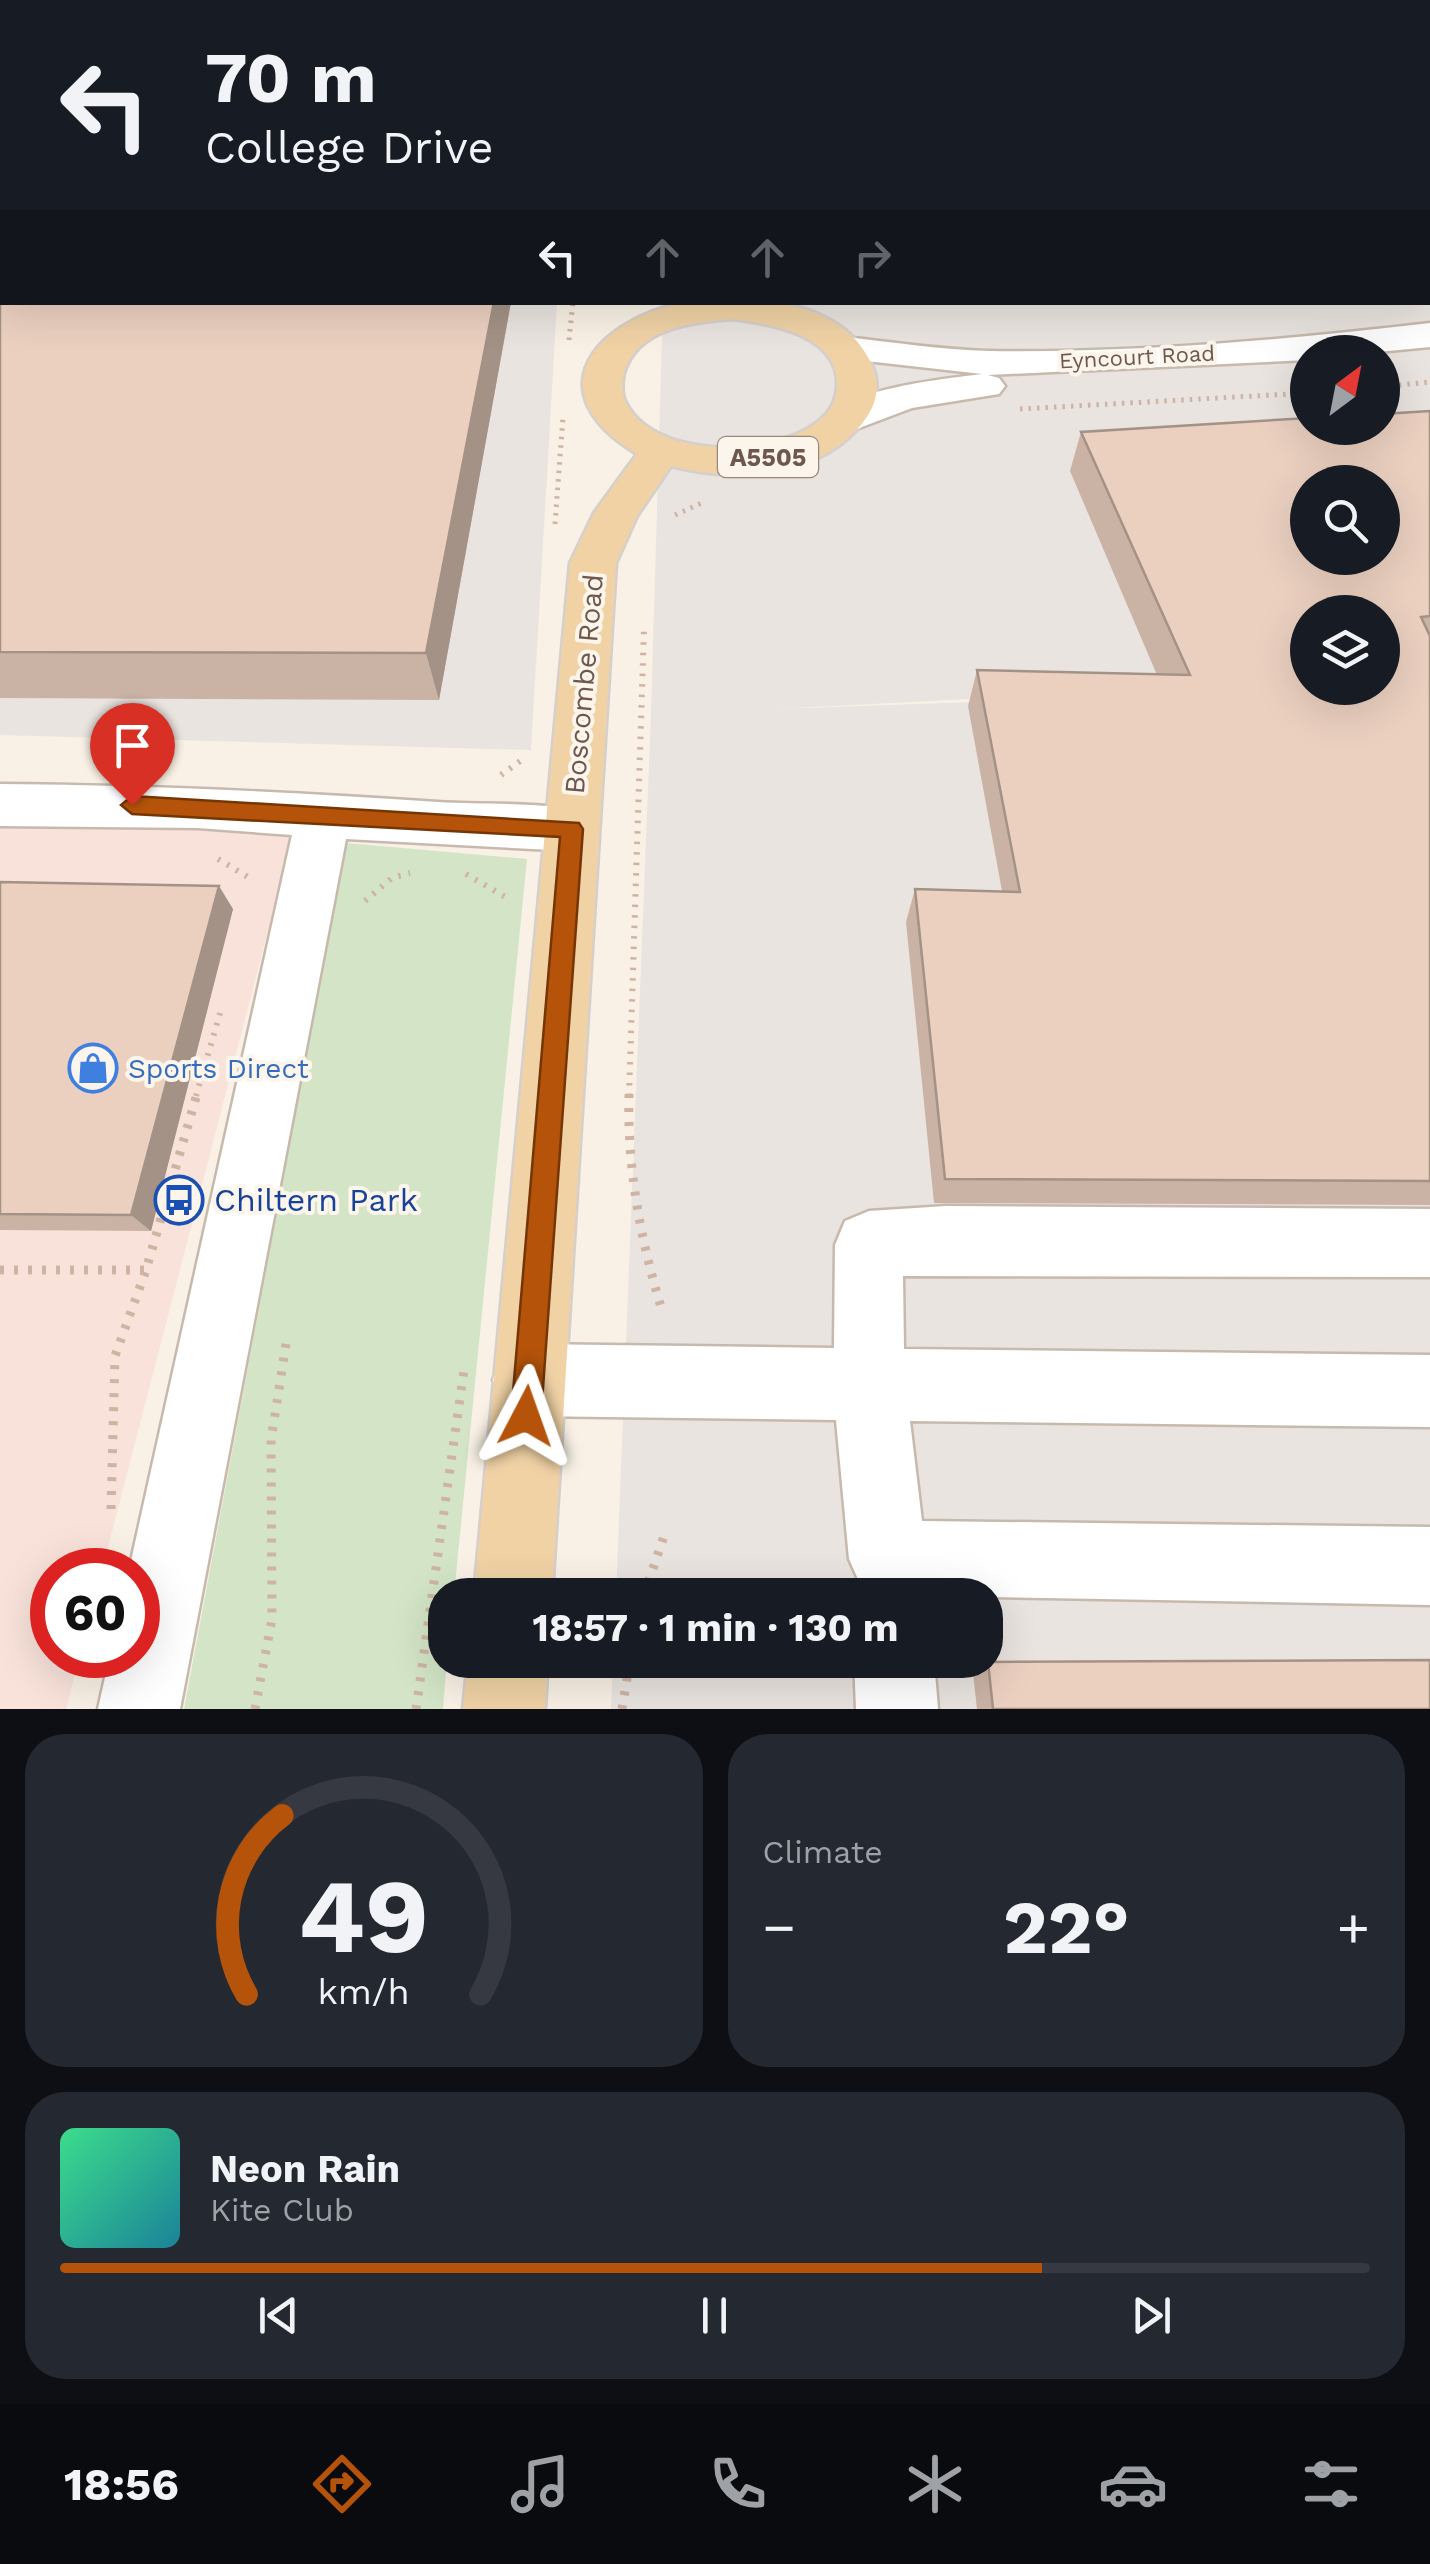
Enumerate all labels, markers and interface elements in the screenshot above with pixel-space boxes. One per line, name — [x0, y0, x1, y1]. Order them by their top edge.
text: 70 m — [205, 37, 377, 119]
icon: left — [40, 40, 170, 170]
text: College Drive — [205, 121, 494, 174]
icon: left — [530, 230, 585, 285]
icon: ahead — [635, 230, 690, 285]
icon: ahead — [740, 230, 795, 285]
icon: right — [845, 230, 900, 285]
north arrow — [1290, 335, 1400, 445]
map controls — [1290, 335, 1400, 705]
street label: Eyncourt Road — [1058, 340, 1216, 374]
road number: A5505 — [718, 437, 818, 477]
button: search — [1290, 465, 1400, 575]
street label: Boscombe Road — [558, 573, 610, 795]
button: layers — [1290, 595, 1400, 705]
pin — [90, 703, 175, 806]
icon: arrive — [105, 718, 160, 773]
shop icon: Sports Direct — [67, 1042, 119, 1094]
place label: Sports Direct — [128, 1052, 309, 1085]
bus stop icon: Chiltern Park — [153, 1174, 205, 1226]
place label: Chiltern Park — [214, 1181, 418, 1219]
position arrow — [474, 1364, 578, 1468]
speed limit sign: 60 — [30, 1548, 160, 1678]
text: 18:57 · 1 min · 130 m — [532, 1606, 899, 1650]
text: Climate — [763, 1833, 883, 1871]
text: 49 — [298, 1855, 429, 1977]
text: 22° — [1003, 1883, 1130, 1971]
text: − — [763, 1895, 796, 1959]
text: + — [1337, 1895, 1370, 1959]
text: km/h — [318, 1971, 410, 2013]
text: Neon Rain — [210, 2147, 400, 2191]
text: Kite Club — [210, 2191, 354, 2229]
icon: previous — [251, 2288, 306, 2343]
icon: pause — [687, 2288, 742, 2343]
icon: next — [1124, 2288, 1179, 2343]
icon: directions — [307, 2449, 377, 2519]
icon: music — [505, 2449, 575, 2519]
icon: phone — [703, 2449, 773, 2519]
icon: climate — [900, 2449, 970, 2519]
icon: car — [1098, 2449, 1168, 2519]
icon: filters — [1296, 2449, 1366, 2519]
text: 18:56 — [64, 2458, 179, 2511]

